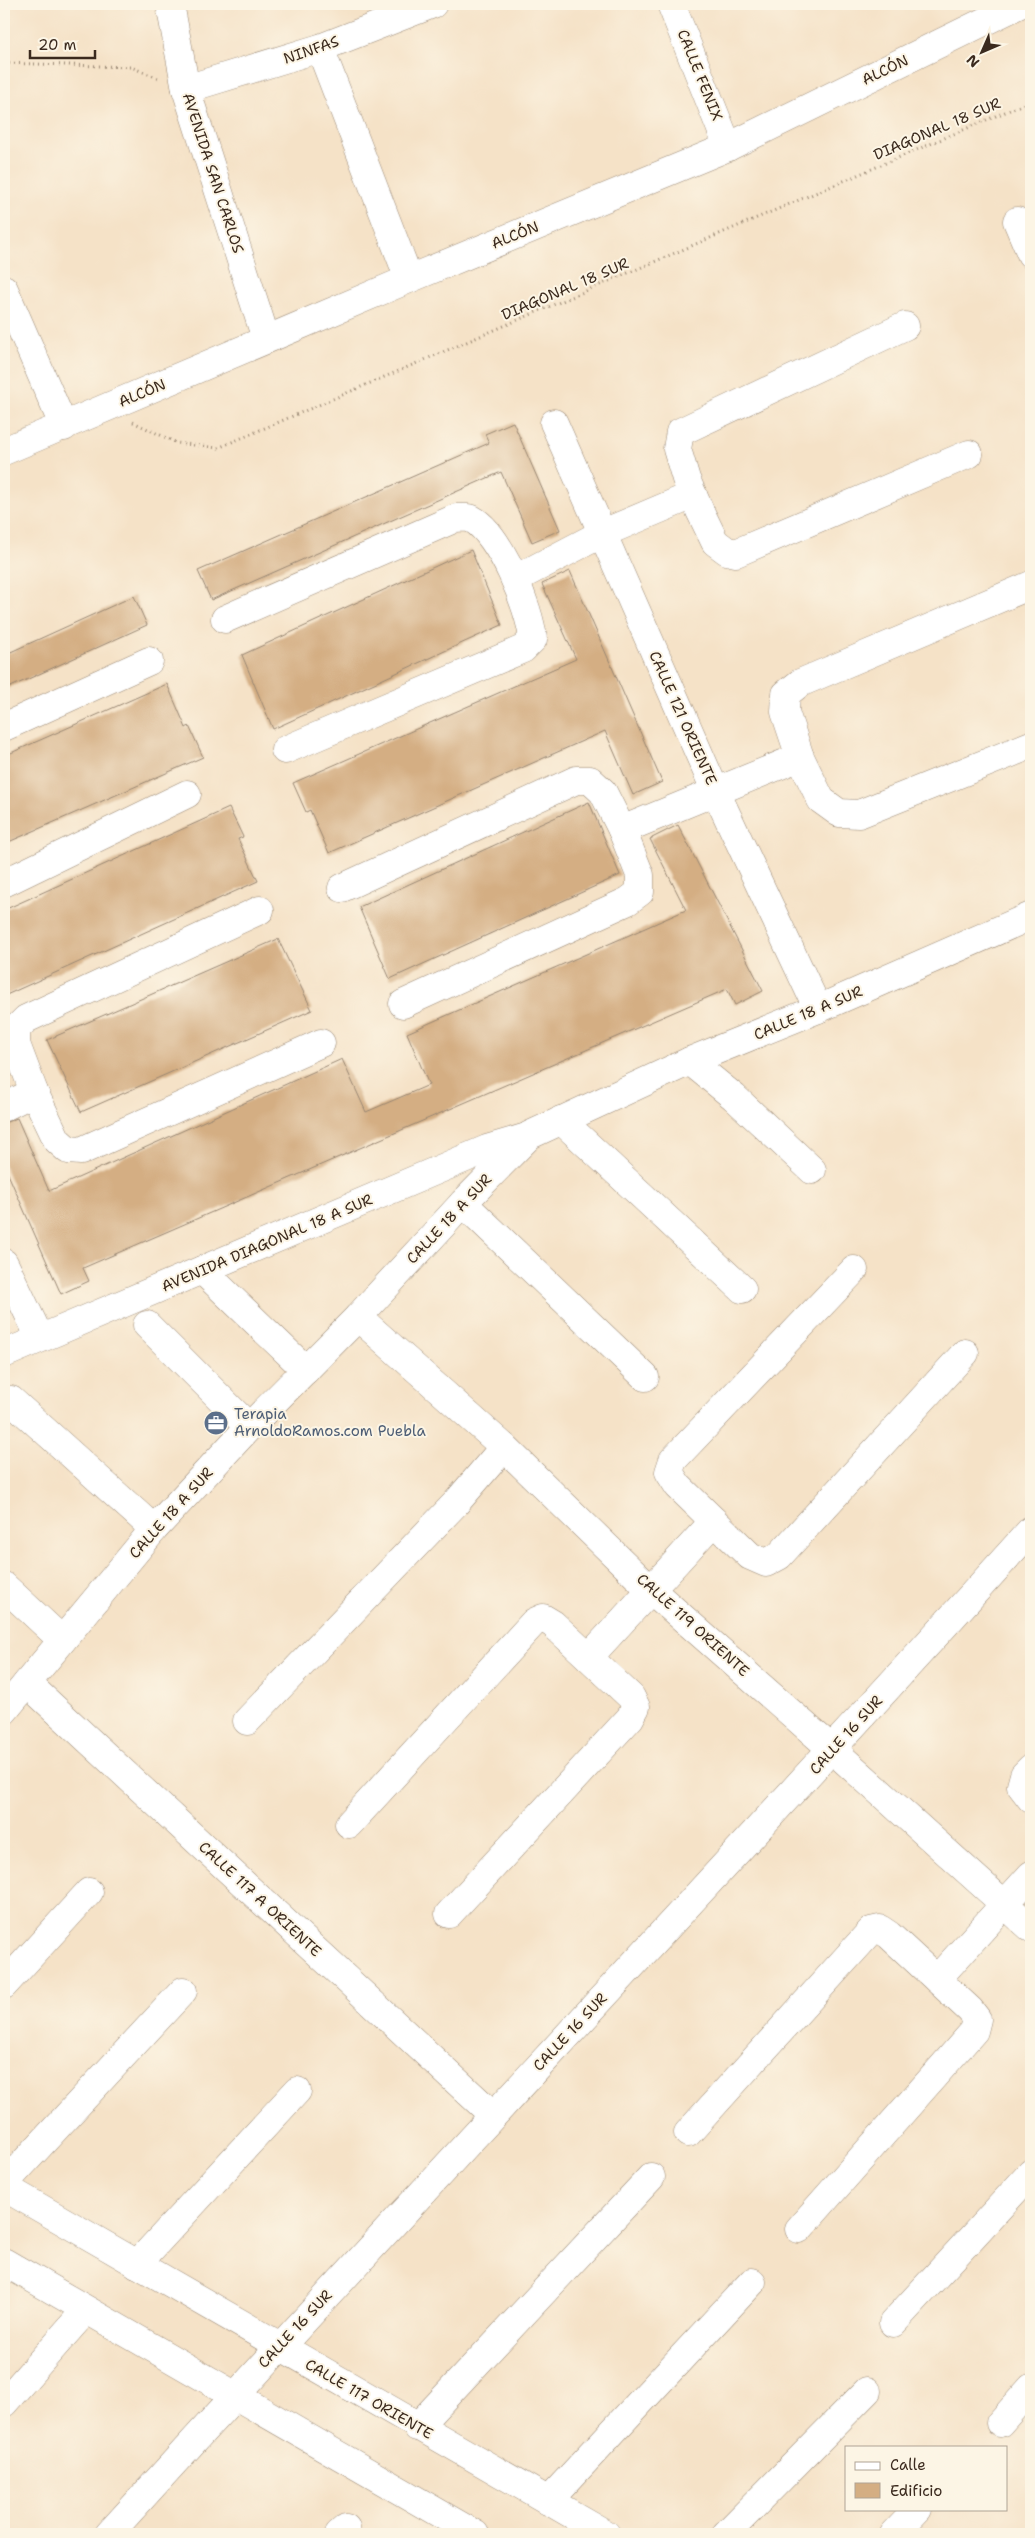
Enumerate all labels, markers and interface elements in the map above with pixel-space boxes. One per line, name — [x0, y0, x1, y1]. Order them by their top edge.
street label: CALLE FENIX — [673, 26, 728, 124]
scale bar — [30, 28, 95, 60]
north arrow — [958, 28, 1008, 78]
street label: NINFAS — [280, 31, 342, 69]
text: 20 m — [38, 35, 77, 55]
street label: ALCÓN — [858, 49, 912, 90]
text: N — [963, 51, 983, 71]
street label: AVENIDA SAN CARLOS — [178, 90, 248, 256]
street label: DIAGONAL 18 SUR — [870, 93, 1004, 165]
street label: ALCÓN — [488, 216, 542, 254]
street label: DIAGONAL 18 SUR — [498, 253, 632, 325]
street label: ALCÓN — [115, 373, 169, 412]
street label: CALLE 121 ORIENTE — [645, 648, 721, 788]
street label: CALLE 18 A SUR — [751, 981, 865, 1045]
street label: CALLE 18 A SUR — [402, 1170, 496, 1268]
street label: AVENIDA DIAGONAL 18 A SUR — [158, 1189, 376, 1297]
place label: Terapia ArnoldoRamos.com Puebla — [234, 1404, 426, 1441]
office icon: Terapia ArnoldoRamos.com Puebla — [203, 1410, 229, 1436]
street label: CALLE 18 A SUR — [125, 1463, 217, 1563]
street label: CALLE 119 ORIENTE — [633, 1569, 753, 1681]
street label: CALLE 16 SUR — [805, 1691, 887, 1779]
street label: CALLE 117 A ORIENTE — [194, 1837, 326, 1961]
street label: CALLE 16 SUR — [529, 1989, 611, 2075]
street label: CALLE 16 SUR — [254, 2286, 336, 2372]
street label: CALLE 117 ORIENTE — [301, 2354, 437, 2444]
legend — [845, 2446, 1008, 2510]
text: Calle — [890, 2455, 926, 2475]
text: Edificio — [890, 2481, 942, 2501]

